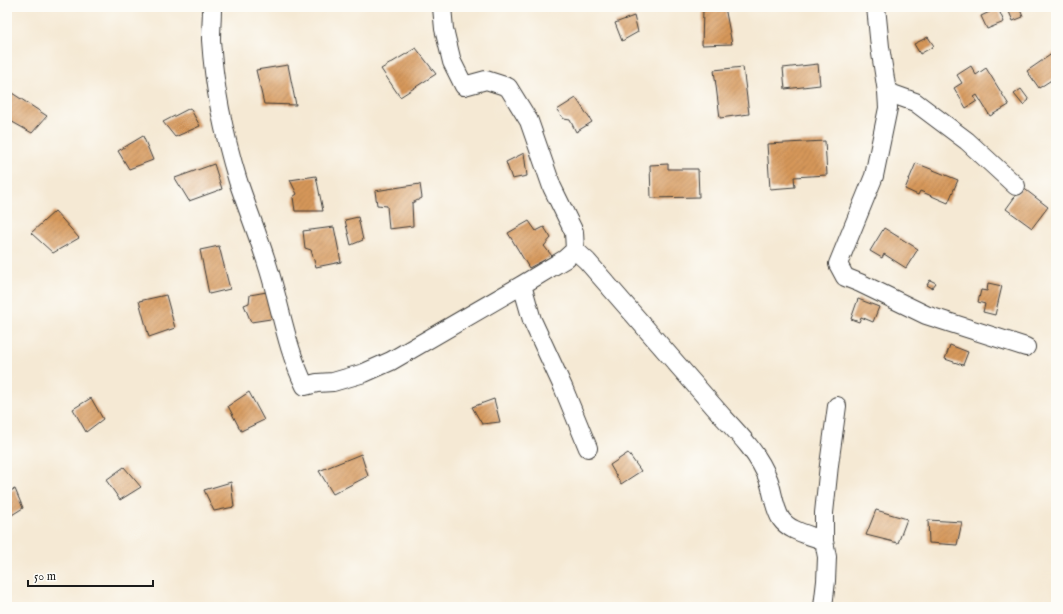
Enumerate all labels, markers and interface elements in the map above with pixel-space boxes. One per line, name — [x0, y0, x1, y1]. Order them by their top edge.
scale bar — [28, 562, 153, 588]
text: 50 m — [34, 569, 56, 584]

